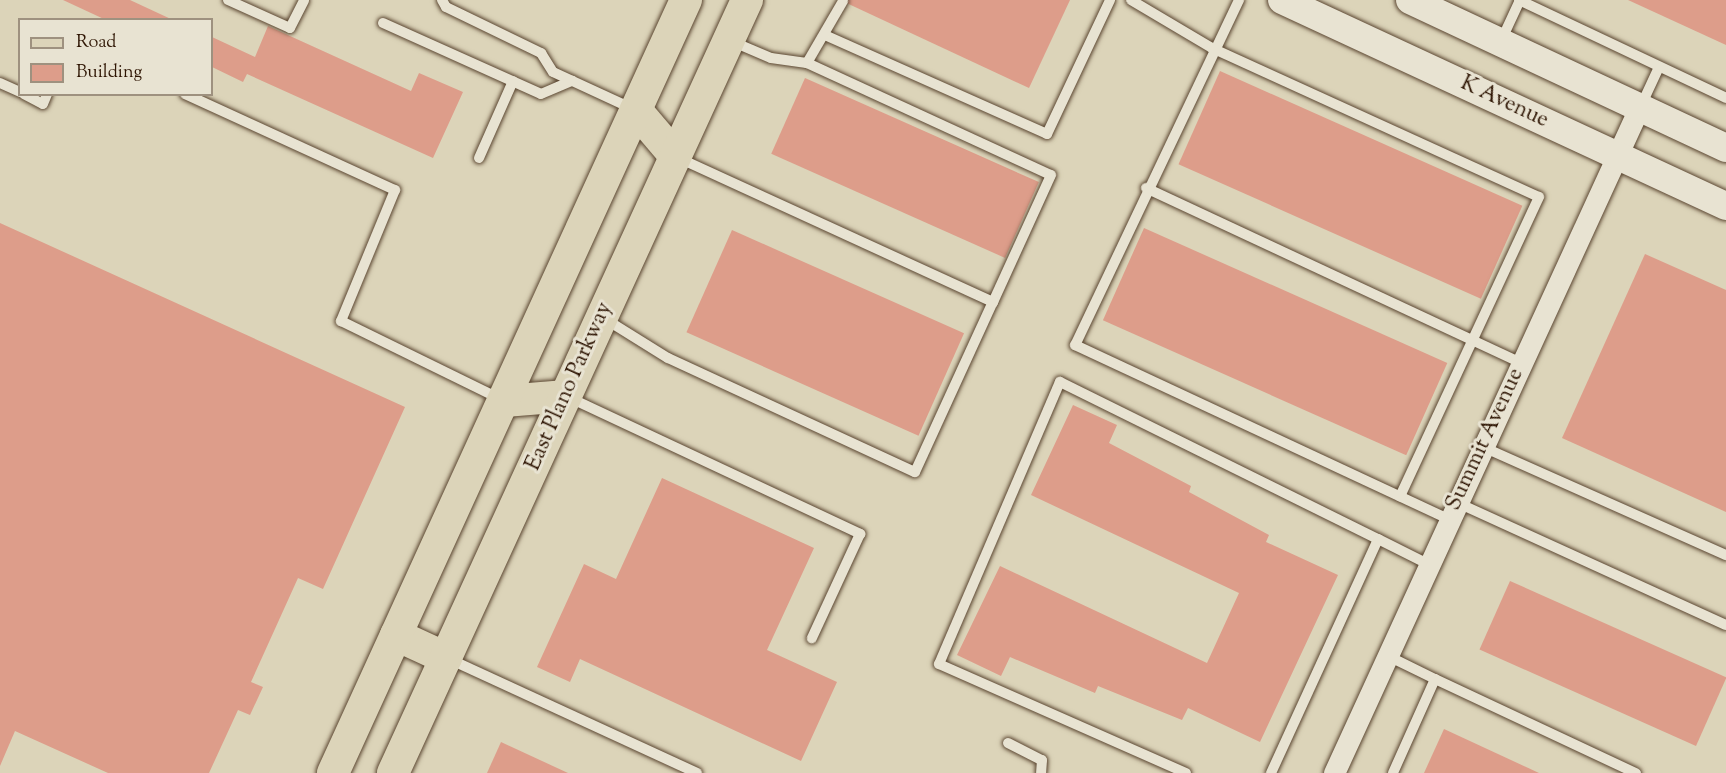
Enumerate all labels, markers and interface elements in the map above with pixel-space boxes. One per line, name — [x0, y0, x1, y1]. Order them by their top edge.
legend — [18, 18, 213, 96]
text: Road — [76, 30, 116, 56]
text: Building — [76, 60, 142, 86]
street label: K Avenue — [1456, 71, 1552, 135]
street label: East Plano Parkway — [521, 299, 619, 475]
street label: Summit Avenue — [1441, 365, 1531, 515]

